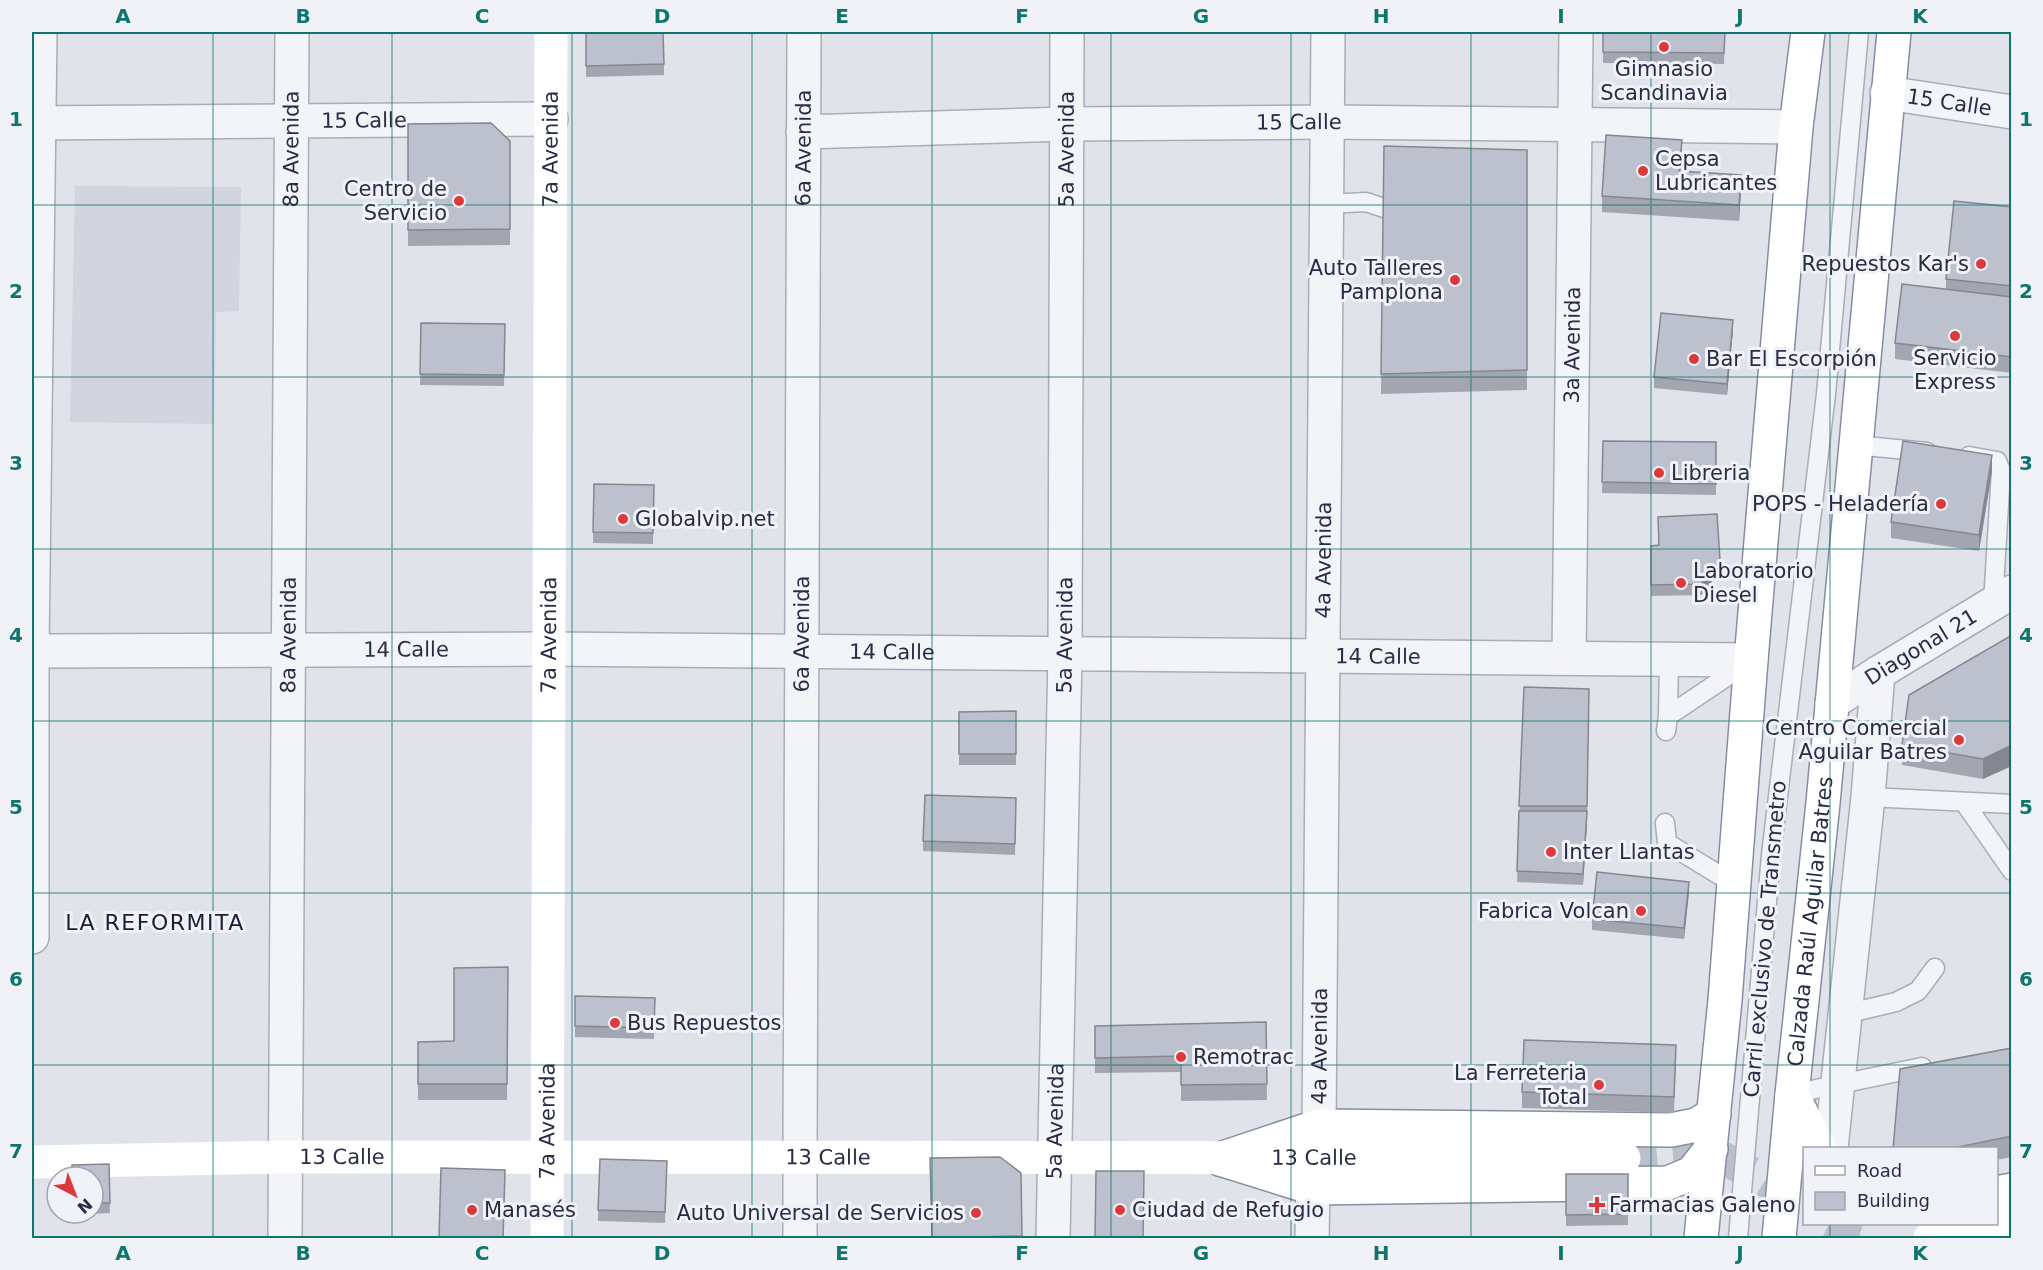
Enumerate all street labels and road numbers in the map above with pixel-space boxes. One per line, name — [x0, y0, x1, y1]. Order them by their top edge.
street label: 15 Calle — [1905, 84, 1993, 121]
street label: 6a Avenida — [791, 90, 816, 206]
street label: 8a Avenida — [279, 91, 304, 207]
street label: 7a Avenida — [538, 91, 563, 207]
street label: 5a Avenida — [1054, 91, 1079, 208]
street label: 15 Calle — [321, 108, 407, 133]
street label: 15 Calle — [1256, 110, 1342, 135]
street label: 3a Avenida — [1560, 286, 1585, 404]
street label: 4a Avenida — [1311, 502, 1336, 619]
street label: 6a Avenida — [790, 576, 814, 692]
street label: 8a Avenida — [276, 577, 301, 693]
street label: 7a Avenida — [537, 577, 561, 693]
street label: 5a Avenida — [1052, 577, 1077, 694]
street label: Diagonal 21 — [1860, 604, 1981, 690]
street label: 14 Calle — [363, 637, 449, 662]
street label: 14 Calle — [849, 640, 935, 665]
street label: 14 Calle — [1335, 644, 1421, 669]
street label: Calzada Raúl Aguilar Batres — [1783, 775, 1837, 1068]
street label: Carril exclusivo de Transmetro — [1739, 780, 1791, 1098]
street label: 4a Avenida — [1307, 987, 1332, 1105]
street label: 5a Avenida — [1042, 1062, 1069, 1180]
street label: 7a Avenida — [535, 1063, 560, 1179]
street label: 13 Calle — [299, 1145, 385, 1169]
street label: 13 Calle — [785, 1145, 871, 1169]
street label: 13 Calle — [1271, 1146, 1357, 1170]

